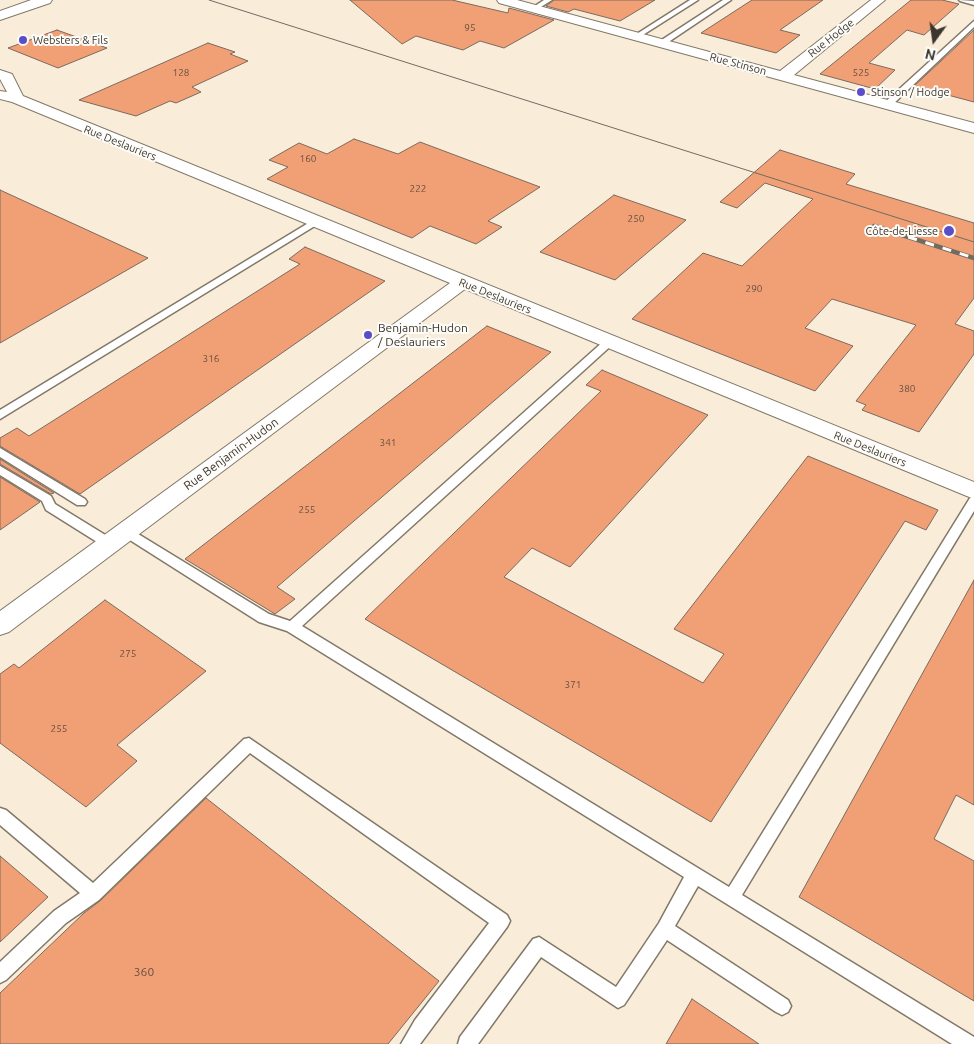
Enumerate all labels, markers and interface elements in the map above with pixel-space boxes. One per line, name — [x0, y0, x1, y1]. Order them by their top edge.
north arrow — [909, 15, 959, 65]
street label: Rue Hodge — [805, 16, 857, 60]
house number: 95 — [464, 22, 476, 34]
place label: Websters & Fils — [33, 33, 108, 47]
marker: Websters & Fils — [17, 34, 29, 46]
text: N — [923, 46, 937, 64]
street label: Rue Stinson — [708, 50, 768, 78]
house number: 128 — [173, 67, 189, 79]
house number: 525 — [853, 67, 869, 79]
place label: Stinson / Hodge — [871, 85, 950, 99]
marker: Stinson / Hodge — [855, 86, 867, 98]
street label: Rue Deslauriers — [82, 122, 158, 164]
house number: 160 — [300, 153, 316, 165]
house number: 222 — [410, 183, 426, 195]
house number: 250 — [628, 213, 644, 225]
place label: Côte-de-Liesse — [866, 224, 938, 238]
marker: Côte-de-Liesse — [942, 224, 956, 238]
street label: Rue Deslauriers — [457, 275, 533, 317]
house number: 290 — [746, 283, 762, 295]
place label: Benjamin-Hudon / Deslauriers — [378, 321, 468, 349]
marker: Benjamin-Hudon / Deslauriers — [362, 329, 374, 341]
house number: 316 — [203, 353, 219, 365]
house number: 380 — [899, 383, 915, 395]
street label: Rue Benjamin-Hudon — [181, 415, 281, 493]
street label: Rue Deslauriers — [832, 428, 908, 470]
house number: 341 — [380, 437, 396, 449]
house number: 255 — [299, 504, 315, 516]
house number: 275 — [120, 648, 136, 660]
house number: 371 — [565, 679, 581, 691]
house number: 255 — [51, 723, 67, 735]
house number: 360 — [134, 965, 154, 979]

